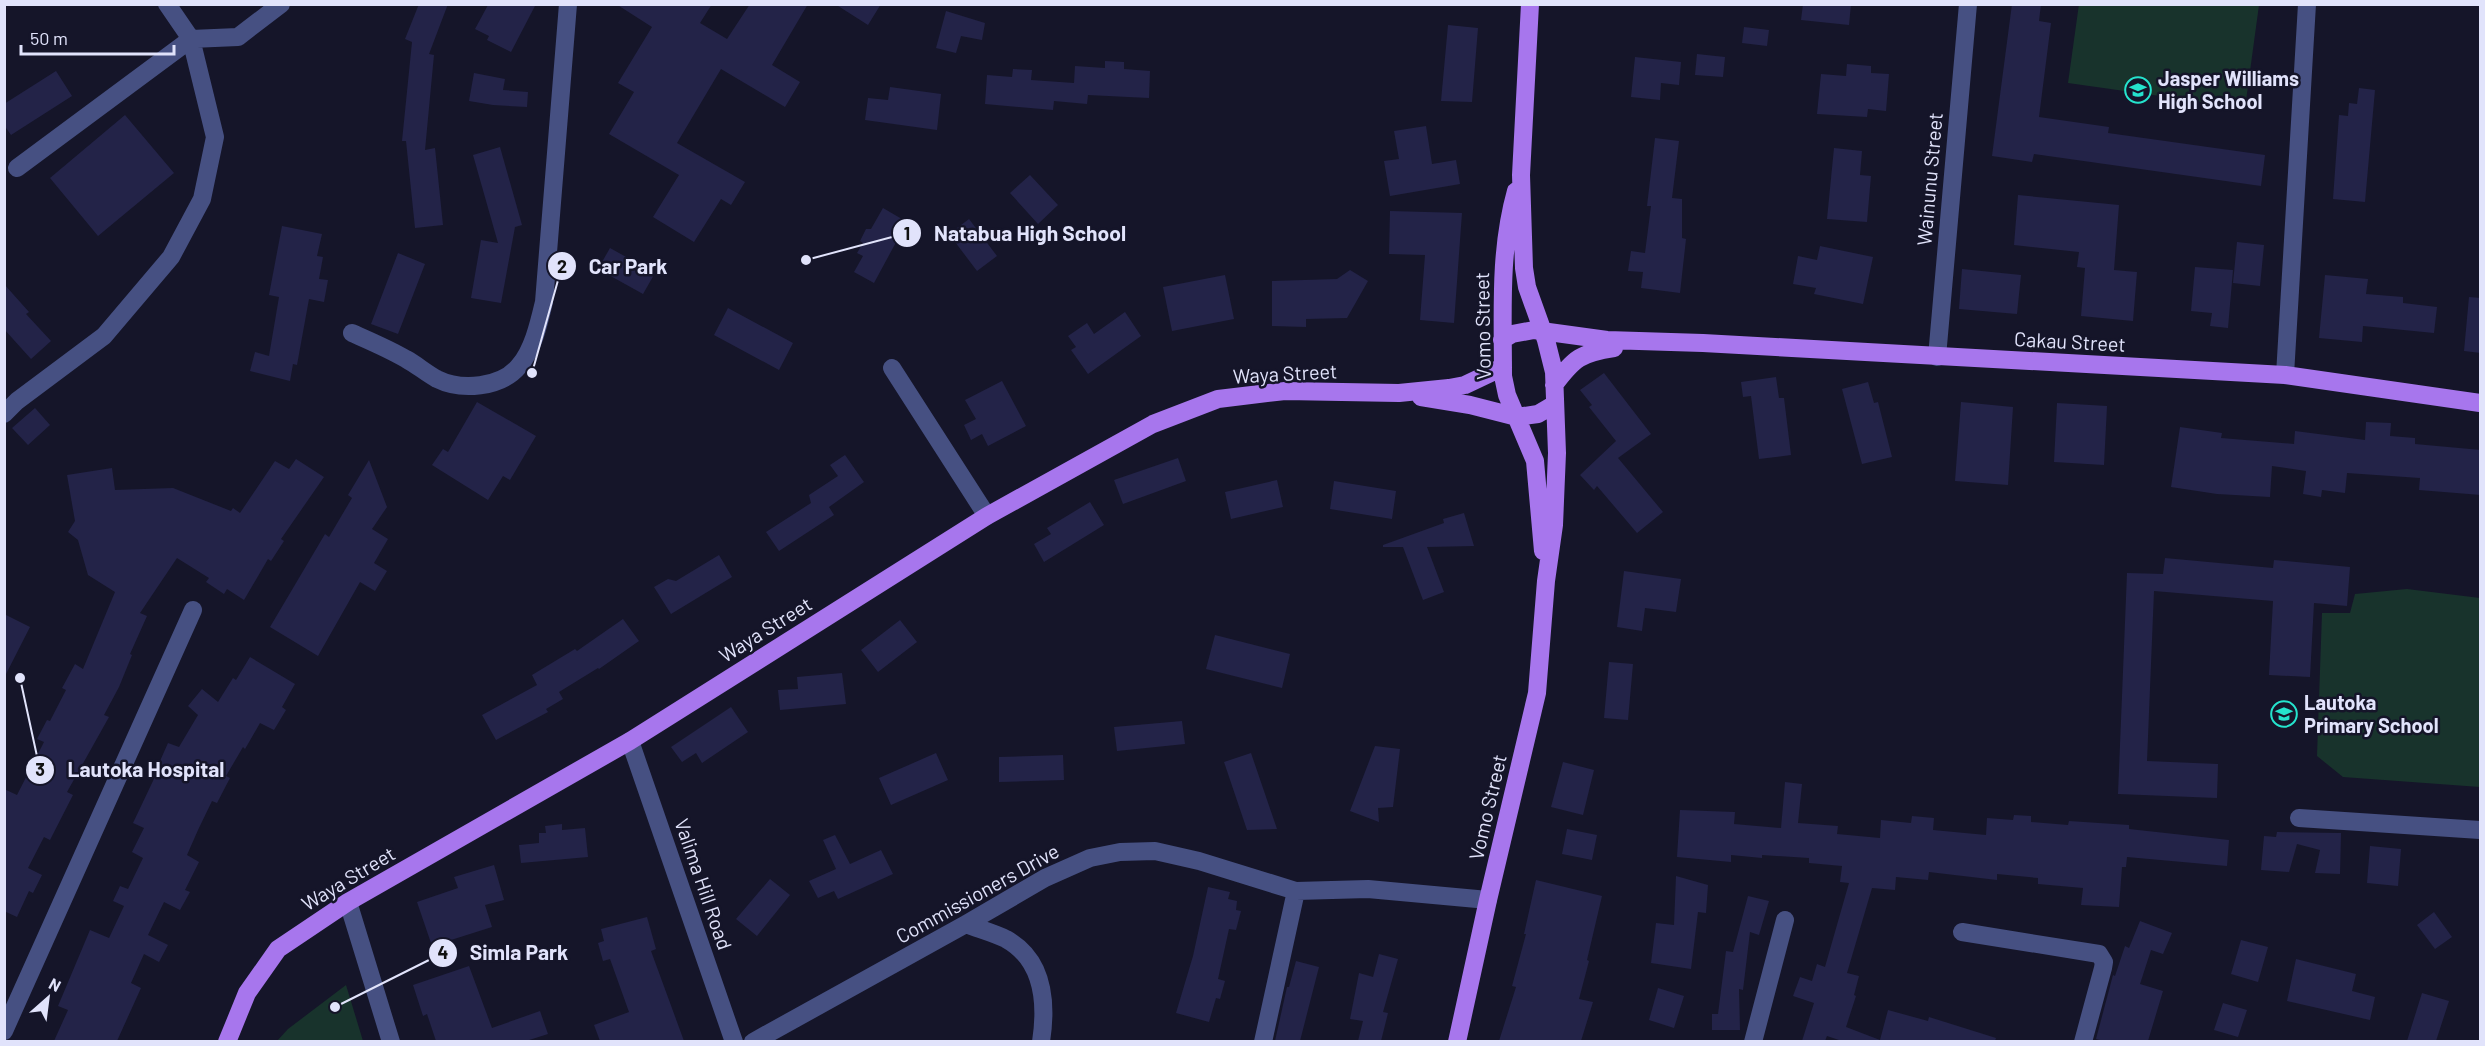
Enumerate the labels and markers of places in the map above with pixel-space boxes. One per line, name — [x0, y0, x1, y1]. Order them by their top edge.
place label: Jasper Williams High School — [2158, 66, 2299, 113]
school or university icon: Jasper Williams High School — [2123, 75, 2153, 105]
callout: Natabua High School — [892, 214, 1138, 253]
callout: Car Park — [547, 247, 679, 286]
place label: Lautoka Primary School — [2304, 690, 2439, 737]
school or university icon: Lautoka Primary School — [2269, 699, 2299, 729]
callout: Lautoka Hospital — [25, 750, 236, 789]
callout: Simla Park — [428, 933, 580, 972]

